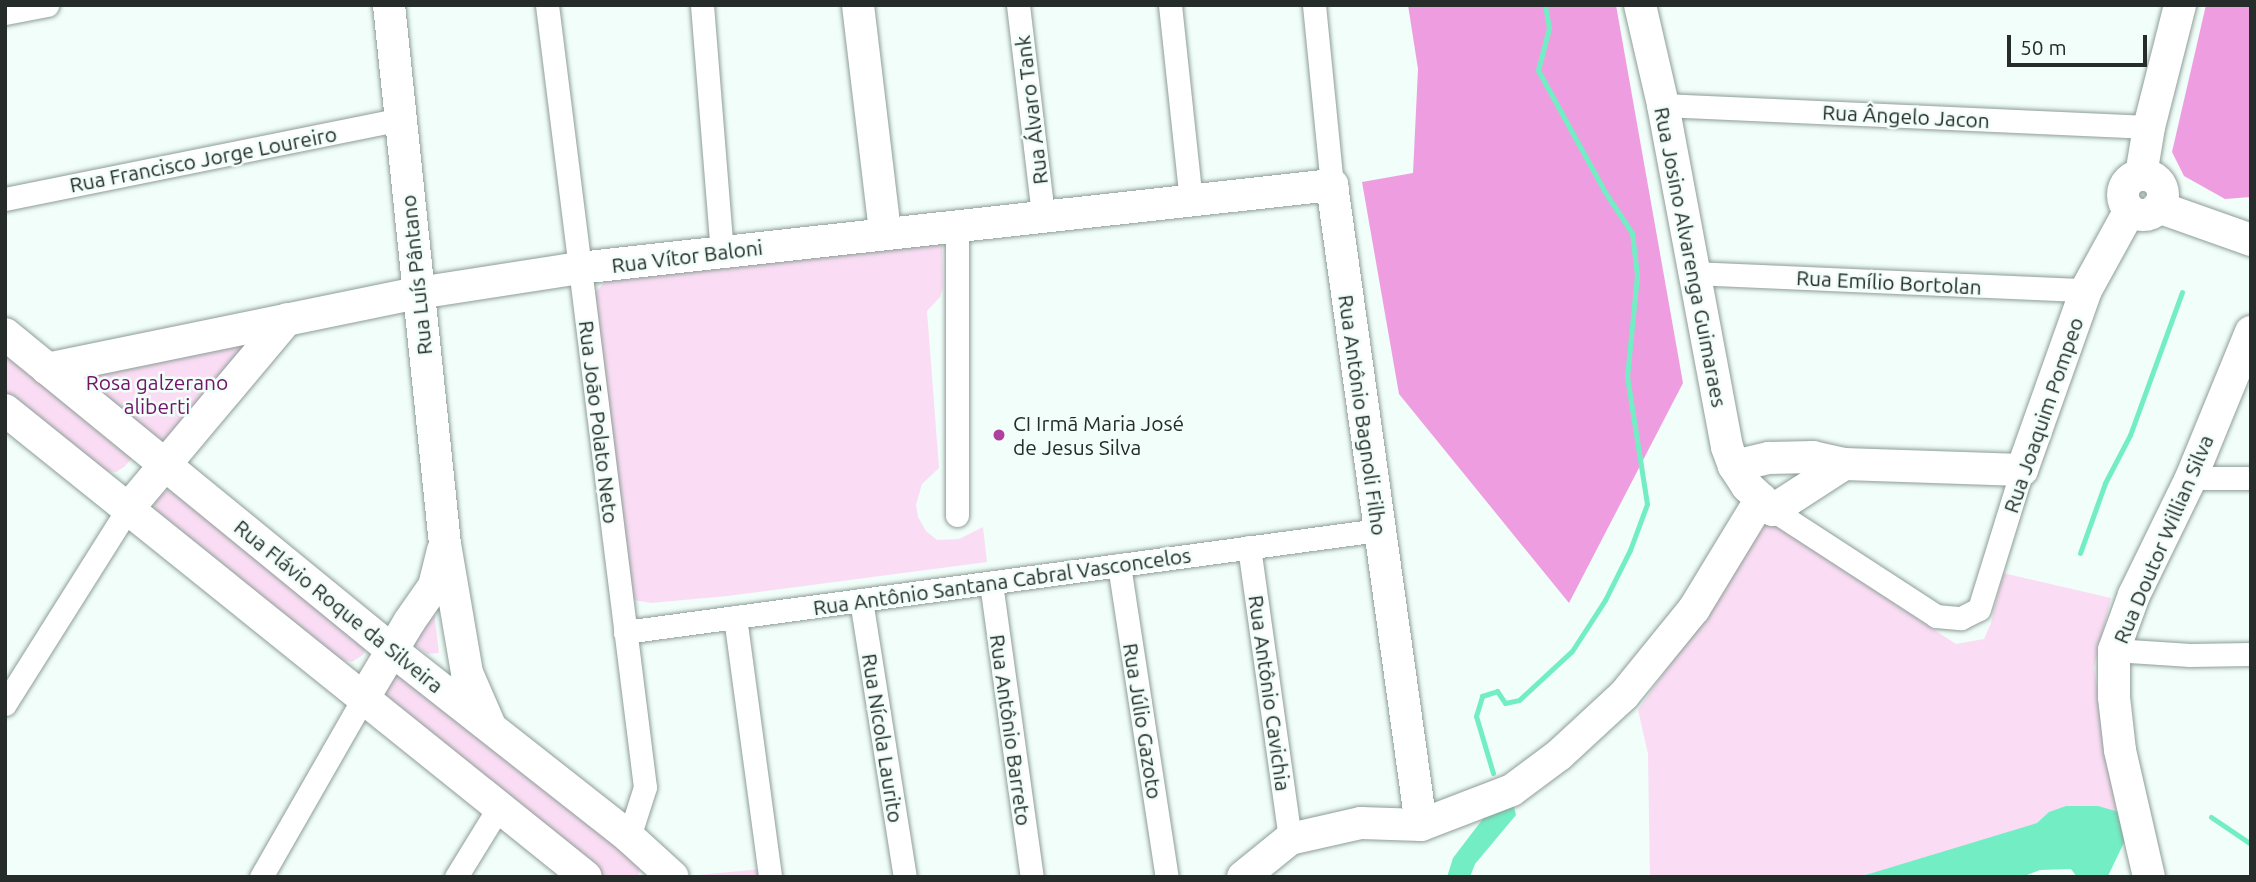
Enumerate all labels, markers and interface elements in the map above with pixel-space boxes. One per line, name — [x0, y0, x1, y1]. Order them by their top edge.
scale bar — [2011, 21, 2151, 65]
street label: Rua Álvaro Tank — [1009, 34, 1053, 186]
text: 50 m — [2020, 35, 2067, 59]
street label: Rua Ângelo Jacon — [1822, 99, 1990, 133]
street label: Rua Josino Alvarenga Guimaraes — [1650, 105, 1732, 409]
street label: Rua Francisco Jorge Loureiro — [67, 121, 339, 197]
street label: Rua Luís Pântano — [395, 194, 437, 356]
street label: Rua Vítor Baloni — [610, 234, 764, 278]
street label: Rua Emílio Bortolan — [1796, 265, 1982, 299]
street label: Rua Antônio Bagnoli Filho — [1334, 293, 1392, 537]
street label: Rua Joaquim Pompeo — [1998, 314, 2088, 516]
street label: Rua João Polato Neto — [574, 319, 624, 525]
park label: Rosa galzerano aliberti — [86, 369, 228, 419]
place label: CI Irmã Maria José de Jesus Silva — [1013, 410, 1184, 460]
marker: CI Irmã Maria José de Jesus Silva — [991, 427, 1007, 443]
street label: Rua Doutor Willian Silva — [2108, 431, 2218, 647]
street label: Rua Flávio Roque da Silveira — [229, 514, 449, 698]
street label: Rua Antônio Santana Cabral Vasconcelos — [811, 542, 1193, 620]
street label: Rua Antônio Cavichia — [1244, 593, 1296, 793]
street label: Rua Antônio Barreto — [985, 633, 1037, 827]
street label: Rua Júlio Gazoto — [1118, 641, 1168, 801]
street label: Rua Nícola Laurito — [857, 652, 909, 824]

